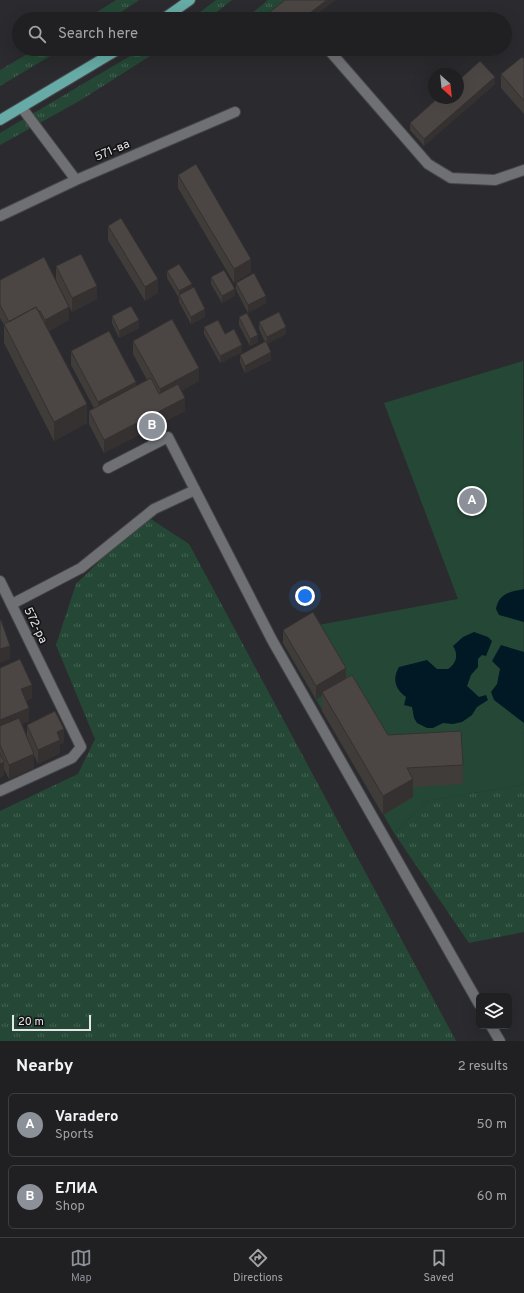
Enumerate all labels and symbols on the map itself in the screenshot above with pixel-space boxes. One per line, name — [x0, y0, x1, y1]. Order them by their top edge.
north arrow — [428, 68, 464, 104]
street label: 571-ва — [92, 136, 132, 165]
pin: B — [139, 411, 165, 441]
pin: A — [459, 486, 485, 516]
your location — [295, 586, 315, 606]
street label: 572-ра — [19, 605, 51, 646]
scale bar — [12, 1013, 91, 1032]

